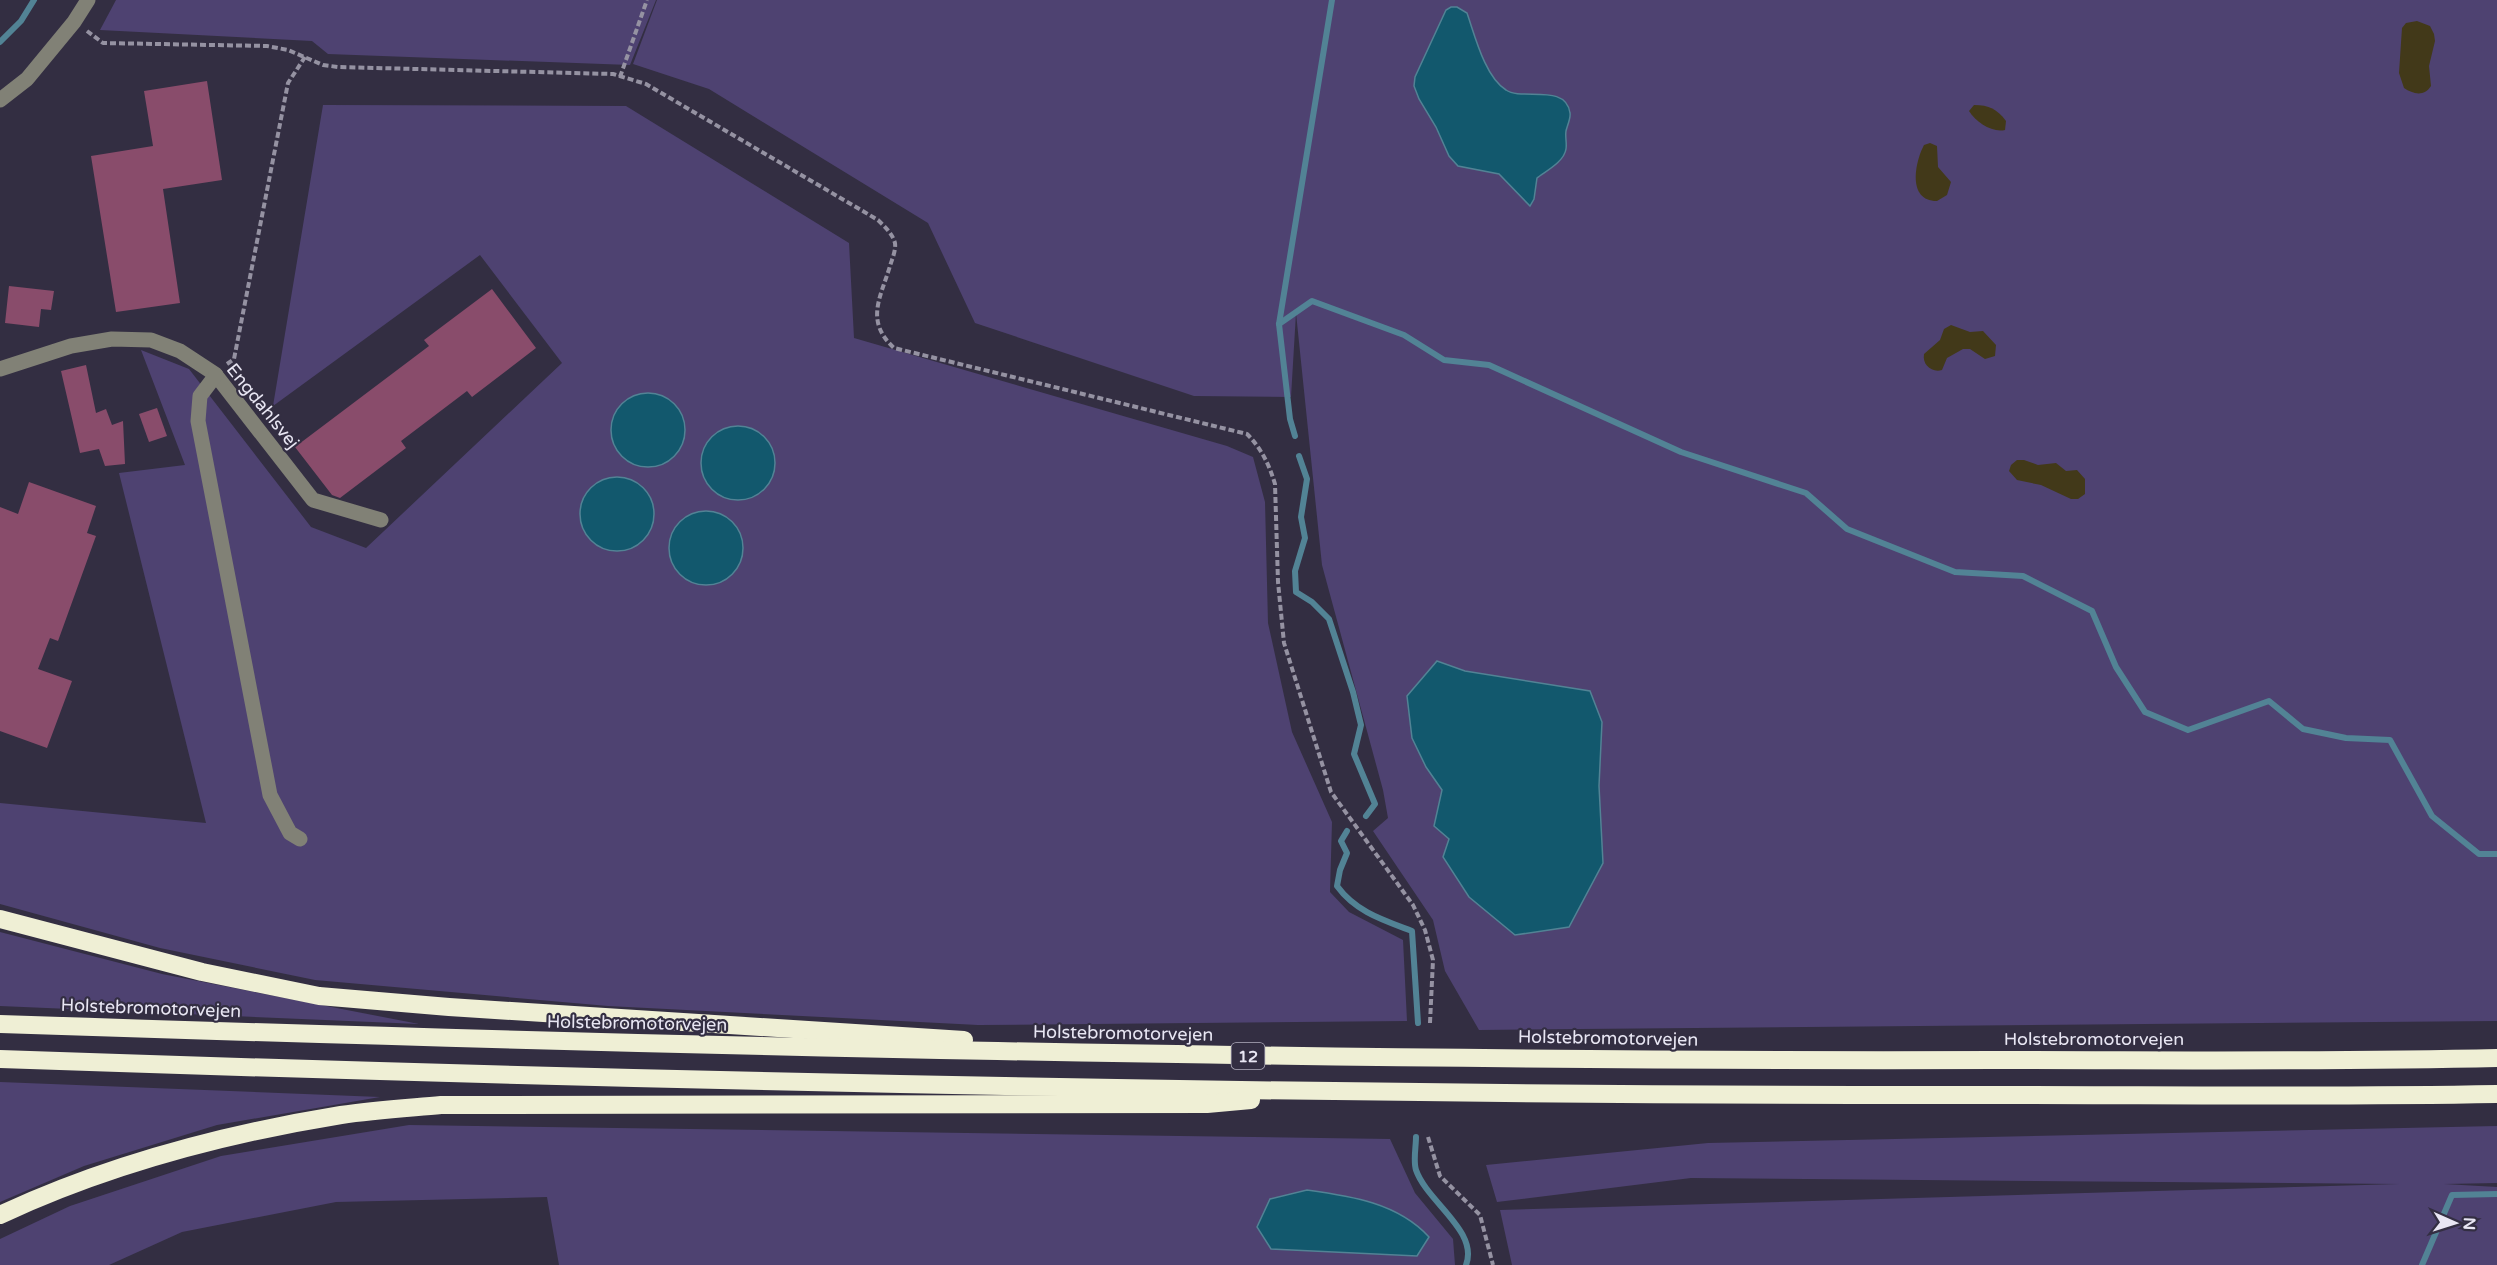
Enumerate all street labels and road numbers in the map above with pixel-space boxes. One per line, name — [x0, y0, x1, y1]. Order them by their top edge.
street label: Engdahlsvej — [222, 359, 304, 453]
street label: Holstebromotorvejen — [60, 994, 242, 1022]
street label: Holstebromotorvejen — [547, 1010, 727, 1036]
street label: Holstebromotorvejen — [1033, 1020, 1213, 1046]
street label: Holstebromotorvejen — [1518, 1025, 1698, 1051]
street label: Holstebromotorvejen — [2004, 1028, 2184, 1050]
road number: 12 — [1232, 1043, 1264, 1069]

